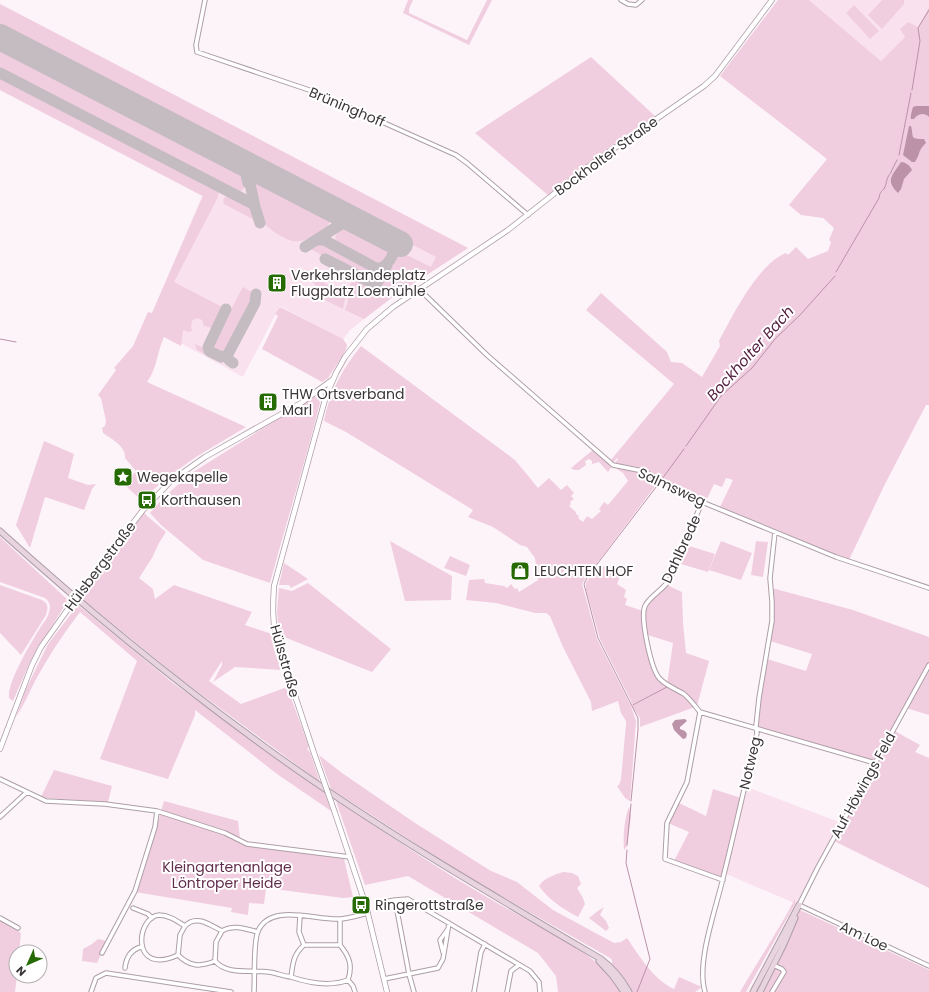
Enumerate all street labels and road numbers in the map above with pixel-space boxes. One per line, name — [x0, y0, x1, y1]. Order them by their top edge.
street label: Brüninghoff — [306, 82, 388, 132]
street label: Bockholter Straße — [550, 111, 662, 200]
street label: Salmsweg — [635, 463, 709, 511]
street label: Dahlbrede — [656, 511, 706, 586]
street label: Hülsbergstraße — [60, 517, 141, 615]
street label: Hülsstraße — [265, 622, 305, 700]
street label: Auf Höwings Feld — [826, 728, 900, 842]
street label: Notweg — [734, 735, 766, 791]
street label: Am Loe — [837, 916, 892, 956]

